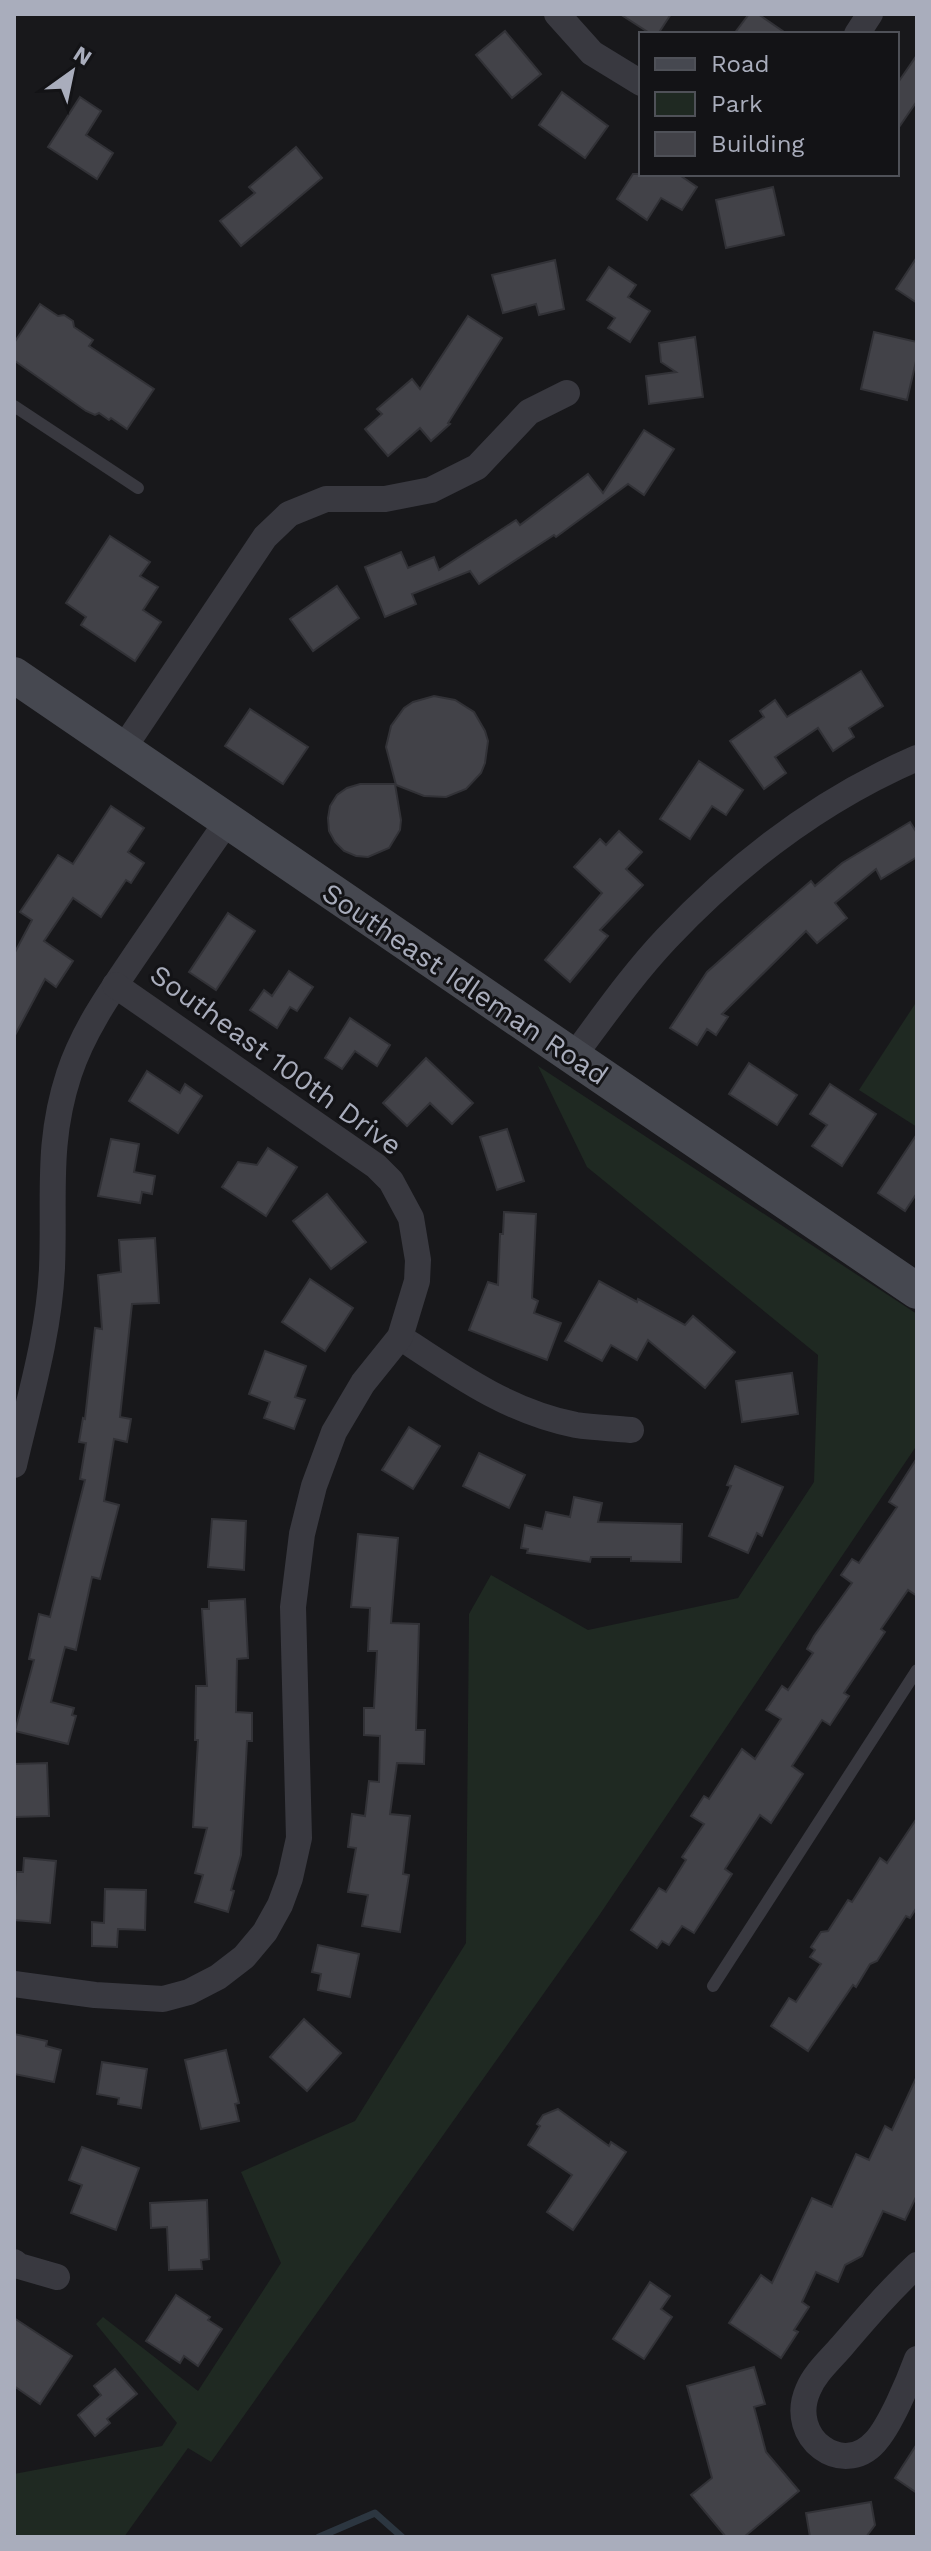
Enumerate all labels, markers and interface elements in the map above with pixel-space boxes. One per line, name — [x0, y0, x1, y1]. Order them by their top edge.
north arrow — [32, 32, 112, 112]
legend — [639, 32, 899, 176]
text: N — [69, 41, 96, 71]
text: Road — [711, 50, 770, 78]
text: Park — [711, 90, 763, 118]
text: Building — [711, 130, 804, 158]
street label: Southeast Idleman Road — [316, 876, 614, 1092]
street label: Southeast 100th Drive — [144, 958, 408, 1162]

